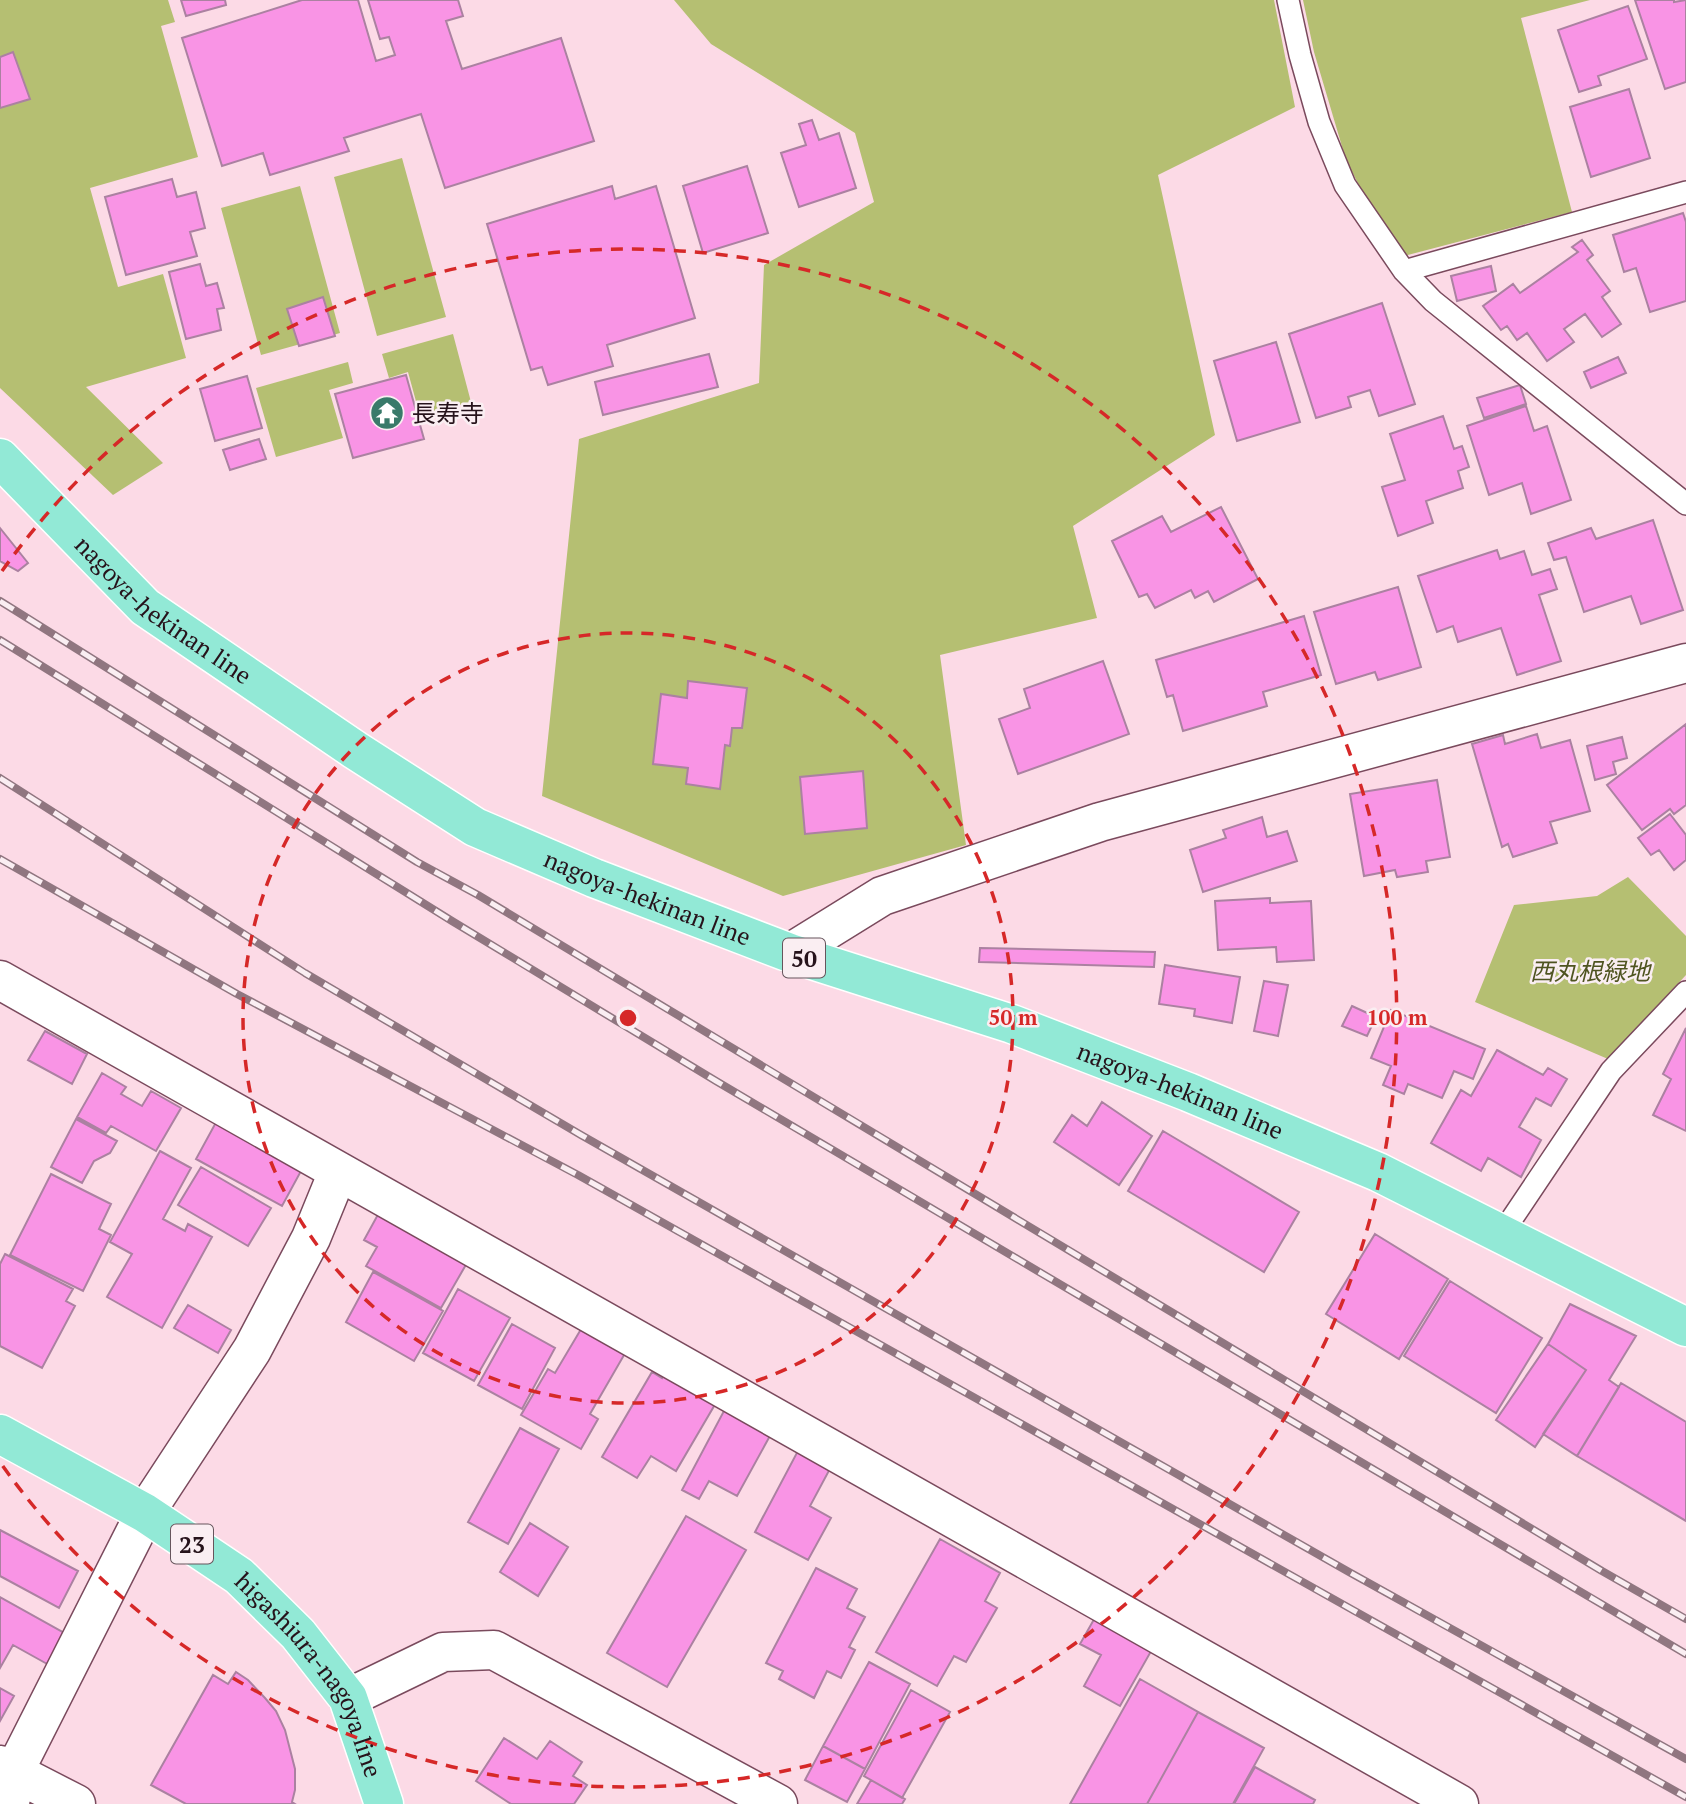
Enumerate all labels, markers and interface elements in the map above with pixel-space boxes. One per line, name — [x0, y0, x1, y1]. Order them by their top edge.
temple icon: 長寿寺 — [368, 394, 406, 432]
place label: 長寿寺 — [412, 397, 484, 429]
street label: nagoya-hekinan line — [68, 529, 258, 691]
street label: nagoya-hekinan line — [539, 843, 755, 953]
road number: 50 — [783, 939, 825, 978]
park label: 西丸根緑地 — [1530, 955, 1653, 987]
text: 50 m — [989, 1003, 1038, 1031]
text: 100 m — [1367, 1003, 1428, 1031]
centre of rings — [616, 1006, 640, 1030]
street label: nagoya-hekinan line — [1073, 1035, 1288, 1146]
road number: 23 — [171, 1525, 213, 1564]
street label: higashiura-nagoya line — [228, 1565, 390, 1781]

